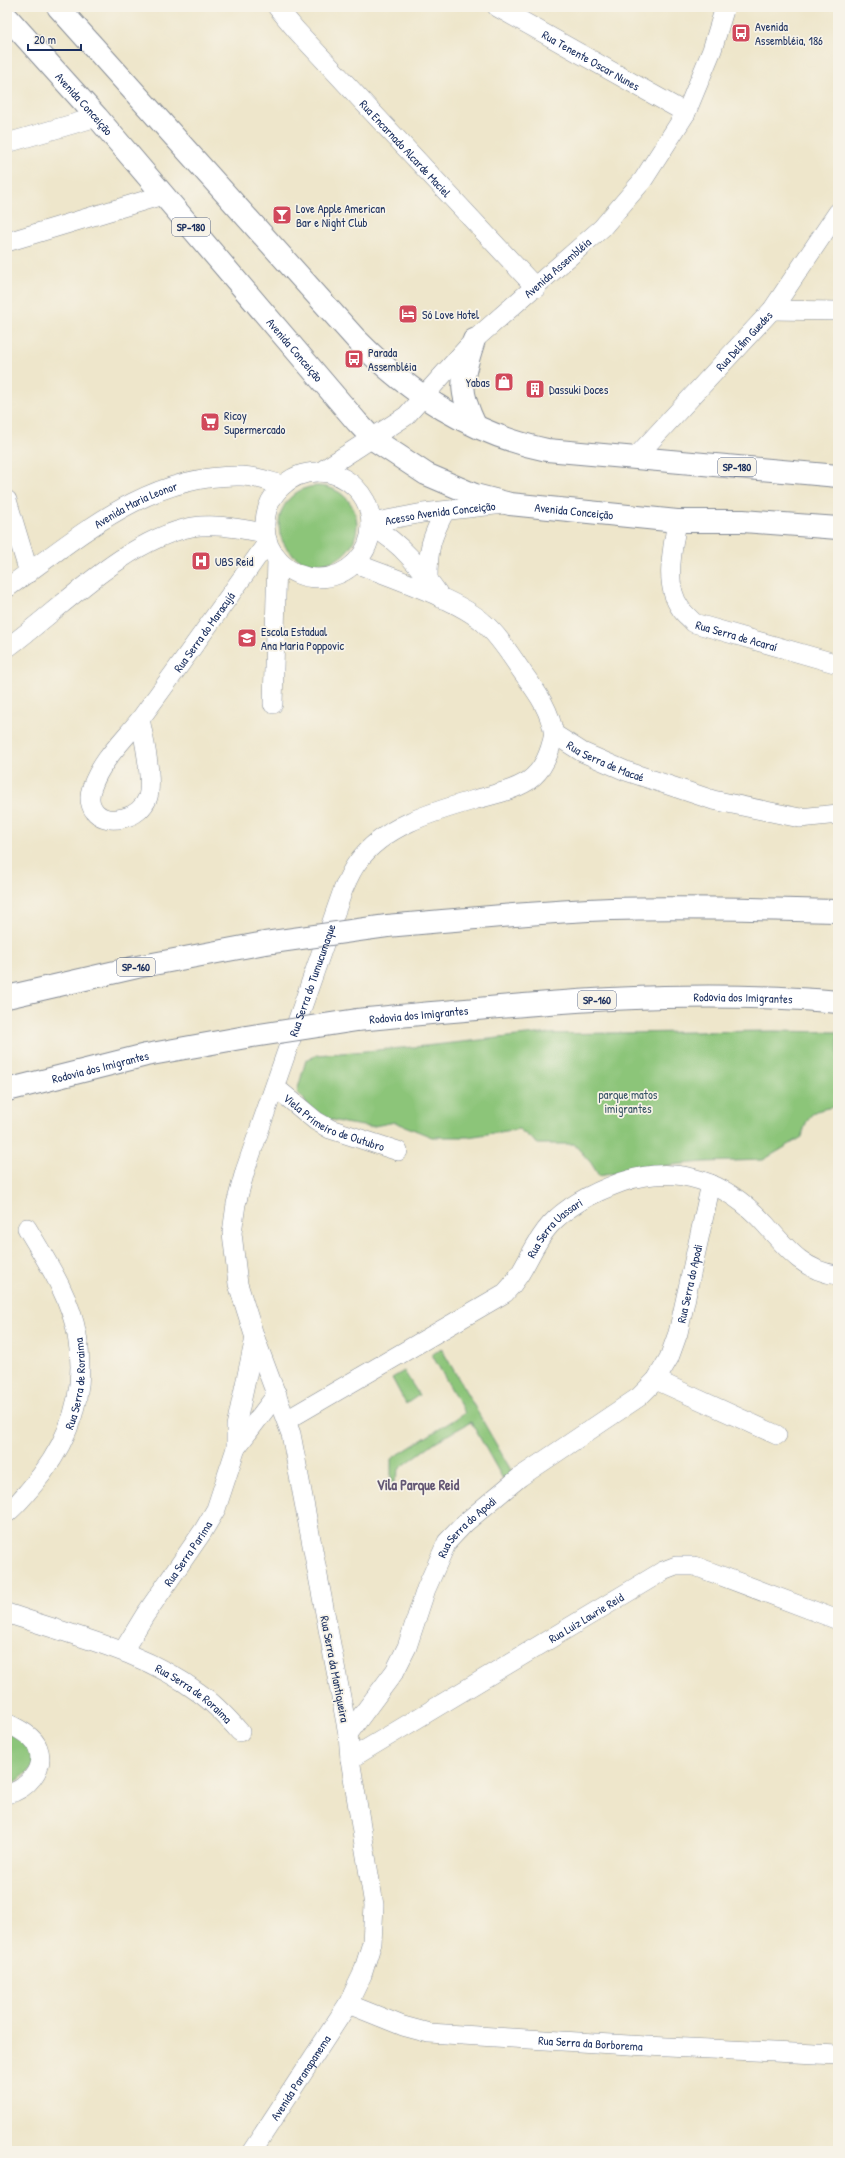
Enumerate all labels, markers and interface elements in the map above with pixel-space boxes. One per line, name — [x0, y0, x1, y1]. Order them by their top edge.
place label: Avenida Assembléia, 186 — [755, 18, 823, 49]
bus stop icon: Avenida Assembléia, 186 — [730, 22, 752, 44]
scale bar — [28, 26, 81, 52]
street label: Rua Tenente Oscar Nunes — [539, 26, 643, 94]
text: 20 m — [34, 31, 56, 48]
street label: Avenida Conceição — [52, 68, 117, 139]
street label: Rua Encarnado Alcarde Maciel — [356, 96, 456, 201]
place label: Love Apple American Bar e Night Club — [296, 200, 385, 231]
bar icon: Love Apple American Bar e Night Club — [271, 204, 293, 226]
road number: SP-180 — [172, 218, 210, 236]
street label: Avenida Assembléia — [520, 233, 595, 301]
hotel icon: Só Love Hotel — [397, 303, 419, 325]
place label: Só Love Hotel — [422, 306, 480, 323]
street label: Rua Delfim Guedes — [711, 306, 776, 374]
street label: Avenida Conceição — [263, 314, 327, 385]
place label: Parada Assembléia — [368, 344, 417, 375]
bus stop icon: Parada Assembléia — [343, 348, 365, 370]
shop icon: Yabas — [493, 371, 515, 393]
place label: Yabas — [466, 374, 490, 391]
building icon: Dassuki Doces — [524, 378, 546, 400]
place label: Dassuki Doces — [549, 381, 609, 398]
place label: Ricoy Supermercado — [224, 407, 285, 438]
supermarket icon: Ricoy Supermercado — [199, 411, 221, 433]
road number: SP-180 — [718, 458, 756, 476]
street label: Avenida Maria Leonor — [90, 477, 180, 532]
street label: Acesso Avenida Conceição — [384, 497, 496, 529]
street label: Avenida Conceição — [534, 498, 614, 523]
hospital icon: UBS Reid — [190, 550, 212, 572]
place label: UBS Reid — [215, 553, 254, 570]
street label: Rua Serra do Maracujá — [169, 588, 239, 675]
street label: Rua Serra de Acaraí — [694, 615, 780, 655]
place label: Escola Estadual Ana Maria Poppovic — [261, 623, 345, 654]
school or university icon: Escola Estadual Ana Maria Poppovic — [236, 627, 258, 649]
street label: Rua Serra de Macaé — [564, 736, 647, 785]
street label: Rua Serra do Tumucumaque — [284, 921, 339, 1039]
road number: SP-160 — [117, 958, 155, 976]
street label: Rodovia dos Imigrantes — [693, 988, 793, 1007]
road number: SP-160 — [578, 991, 616, 1009]
street label: Rodovia dos Imigrantes — [369, 1001, 469, 1027]
street label: Rodovia dos Imigrantes — [50, 1046, 151, 1087]
park label: parque matos imigrantes — [599, 1086, 658, 1117]
street label: Viela Primeiro de Outubro — [280, 1089, 387, 1155]
street label: Rua Serra Uassari — [522, 1193, 585, 1261]
street label: Rua Serra do Apodi — [672, 1243, 706, 1325]
street label: Rua Serra de Roraima — [60, 1337, 89, 1432]
district label: Vila Parque Reid — [377, 1475, 460, 1496]
street label: Rua Serra do Apodi — [433, 1492, 500, 1560]
street label: Rua Serra Parima — [159, 1517, 216, 1589]
street label: Rua Luiz Lawrie Reid — [545, 1588, 627, 1647]
street label: Rua Serra da Mantiqueira — [316, 1614, 354, 1724]
street label: Rua Serra de Roraima — [153, 1659, 237, 1727]
street label: Avenida Paranapanema — [266, 2031, 334, 2123]
street label: Rua Serra da Borborema — [538, 2031, 644, 2054]

